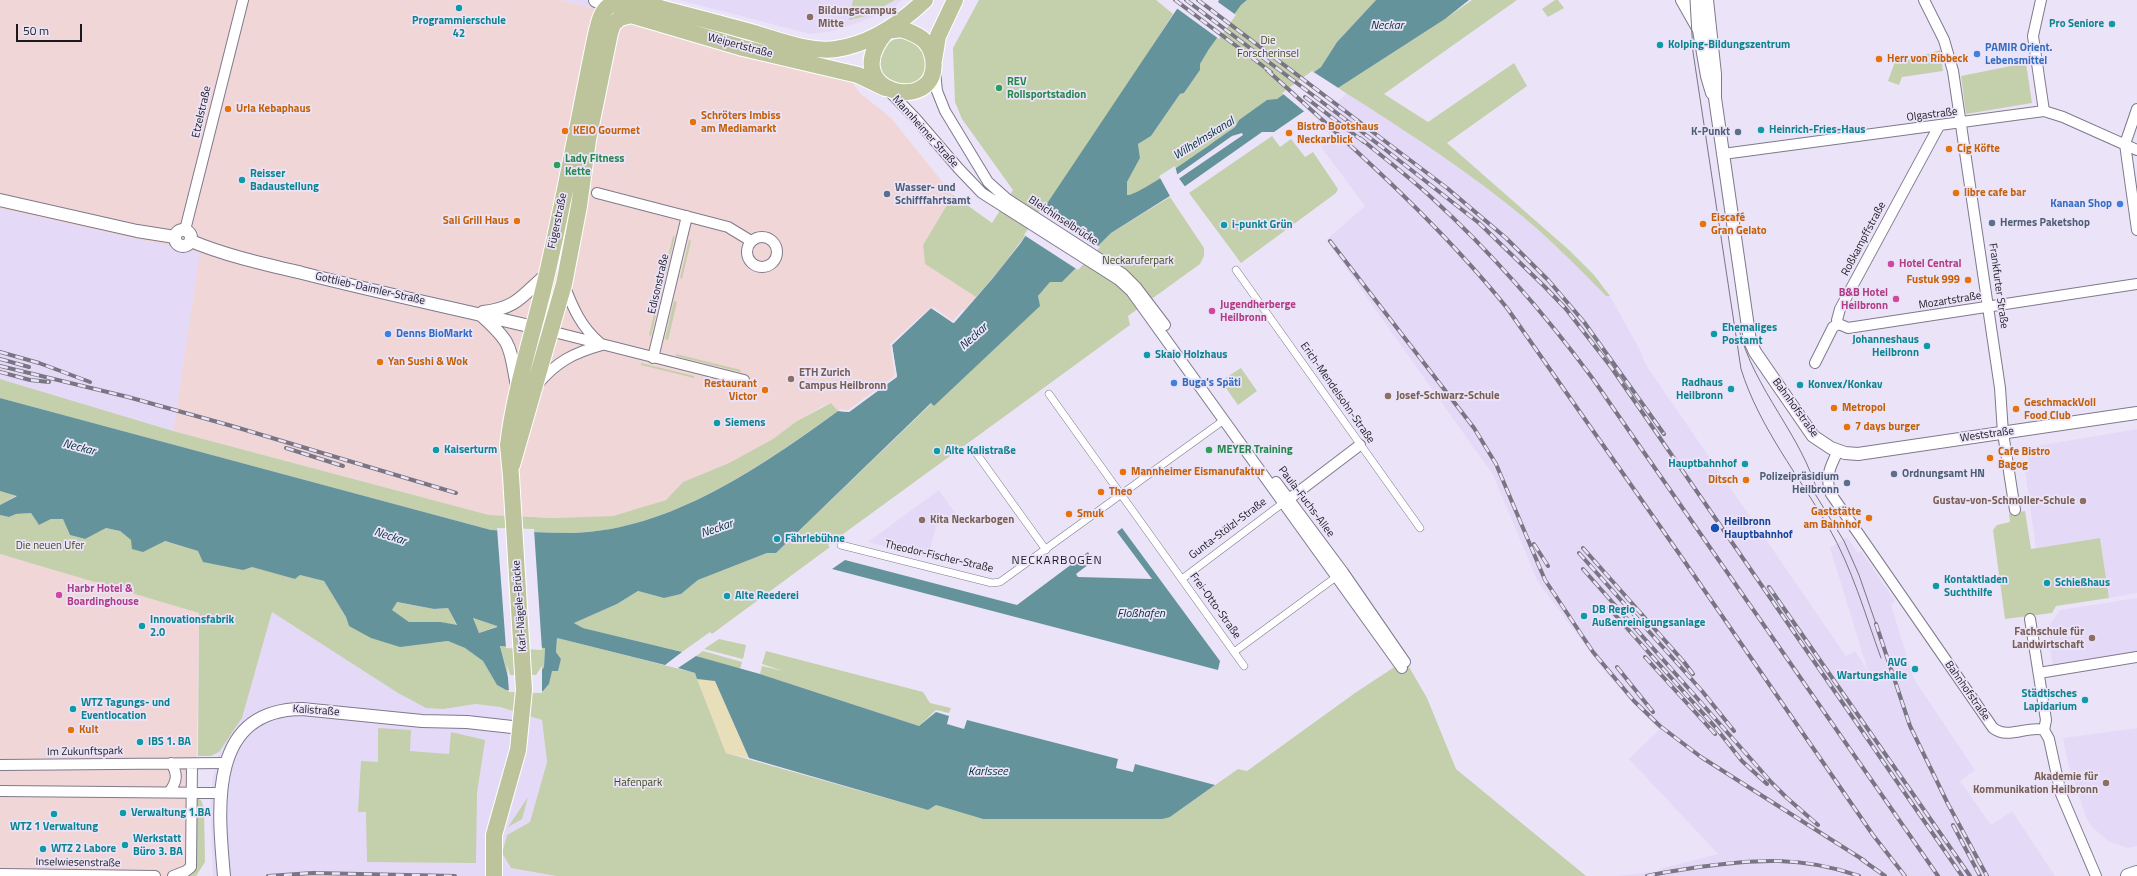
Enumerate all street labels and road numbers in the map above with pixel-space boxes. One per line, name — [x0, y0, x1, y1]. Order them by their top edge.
street label: Weipertstraße — [706, 31, 774, 61]
street label: Etzelstraße — [190, 85, 214, 139]
street label: Mannheimer Straße — [889, 93, 961, 171]
street label: Olgastraße — [1906, 105, 1958, 125]
street label: Fügerstraße — [546, 192, 570, 250]
street label: Bleichinselbrücke — [1026, 194, 1100, 248]
street label: Roßkampffstraße — [1839, 200, 1889, 278]
street label: Frankfurter Straße — [1985, 243, 2011, 329]
street label: Edisonstraße — [646, 253, 672, 315]
street label: Gottlieb-Daimler-Straße — [314, 270, 426, 308]
street label: Mozartstraße — [1918, 290, 1982, 312]
street label: Erich-Mendelsohn-Straße — [1297, 340, 1377, 446]
street label: Bahnhofstraße — [1769, 376, 1821, 440]
street label: Weststraße — [1959, 425, 2015, 445]
street label: Paula-Fuchs-Allee — [1275, 464, 1337, 540]
street label: Gunta-Stölzl-Straße — [1187, 496, 1269, 562]
street label: Theodor-Fischer-Straße — [883, 538, 995, 576]
street label: Karl-Nägele-Brücke — [510, 560, 530, 652]
street label: Frei-Otto-Straße — [1187, 570, 1243, 642]
street label: Bahnhofstraße — [1942, 659, 1992, 723]
street label: Kalistraße — [292, 703, 340, 719]
street label: Im Zukunftspark — [47, 745, 123, 759]
street label: Inselwiesenstraße — [35, 856, 121, 870]

